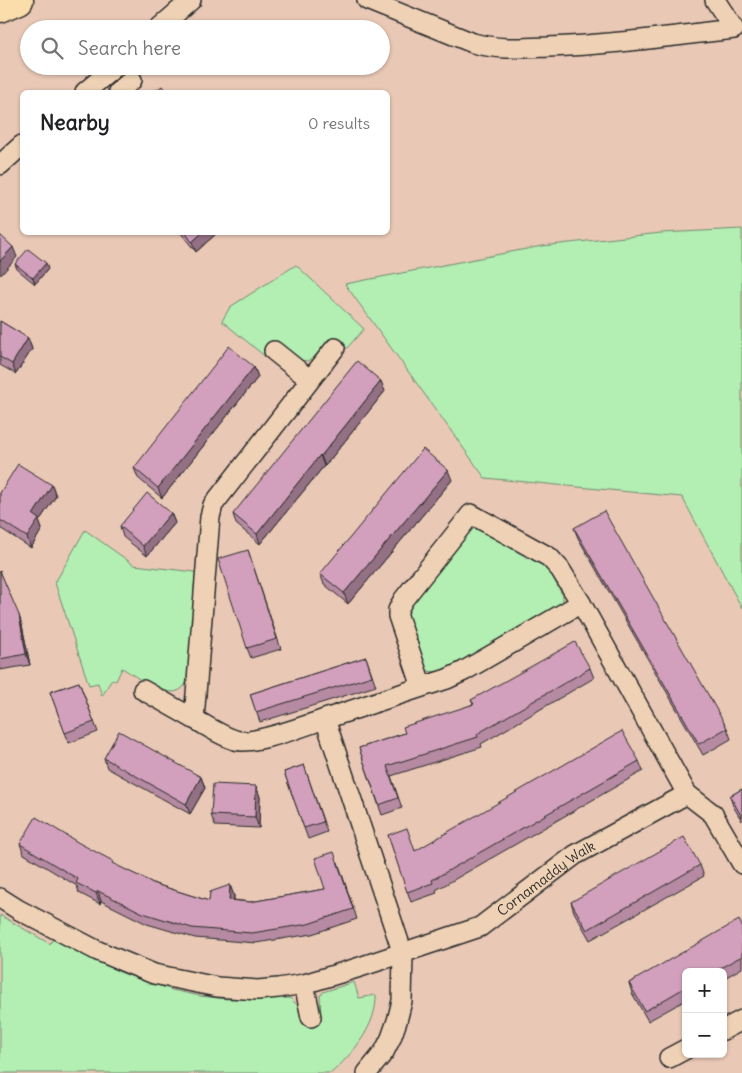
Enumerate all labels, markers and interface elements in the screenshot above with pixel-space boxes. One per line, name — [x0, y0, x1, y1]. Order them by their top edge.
search box — [20, 20, 390, 75]
icon: search — [38, 34, 66, 62]
text: Search here — [78, 36, 181, 60]
text: Nearby — [40, 109, 110, 136]
text: 0 results — [308, 113, 370, 133]
street label: Cornamaddy Walk — [493, 837, 598, 920]
map controls — [682, 968, 727, 1058]
button: + — [682, 968, 727, 1013]
button: − — [682, 1013, 727, 1058]

